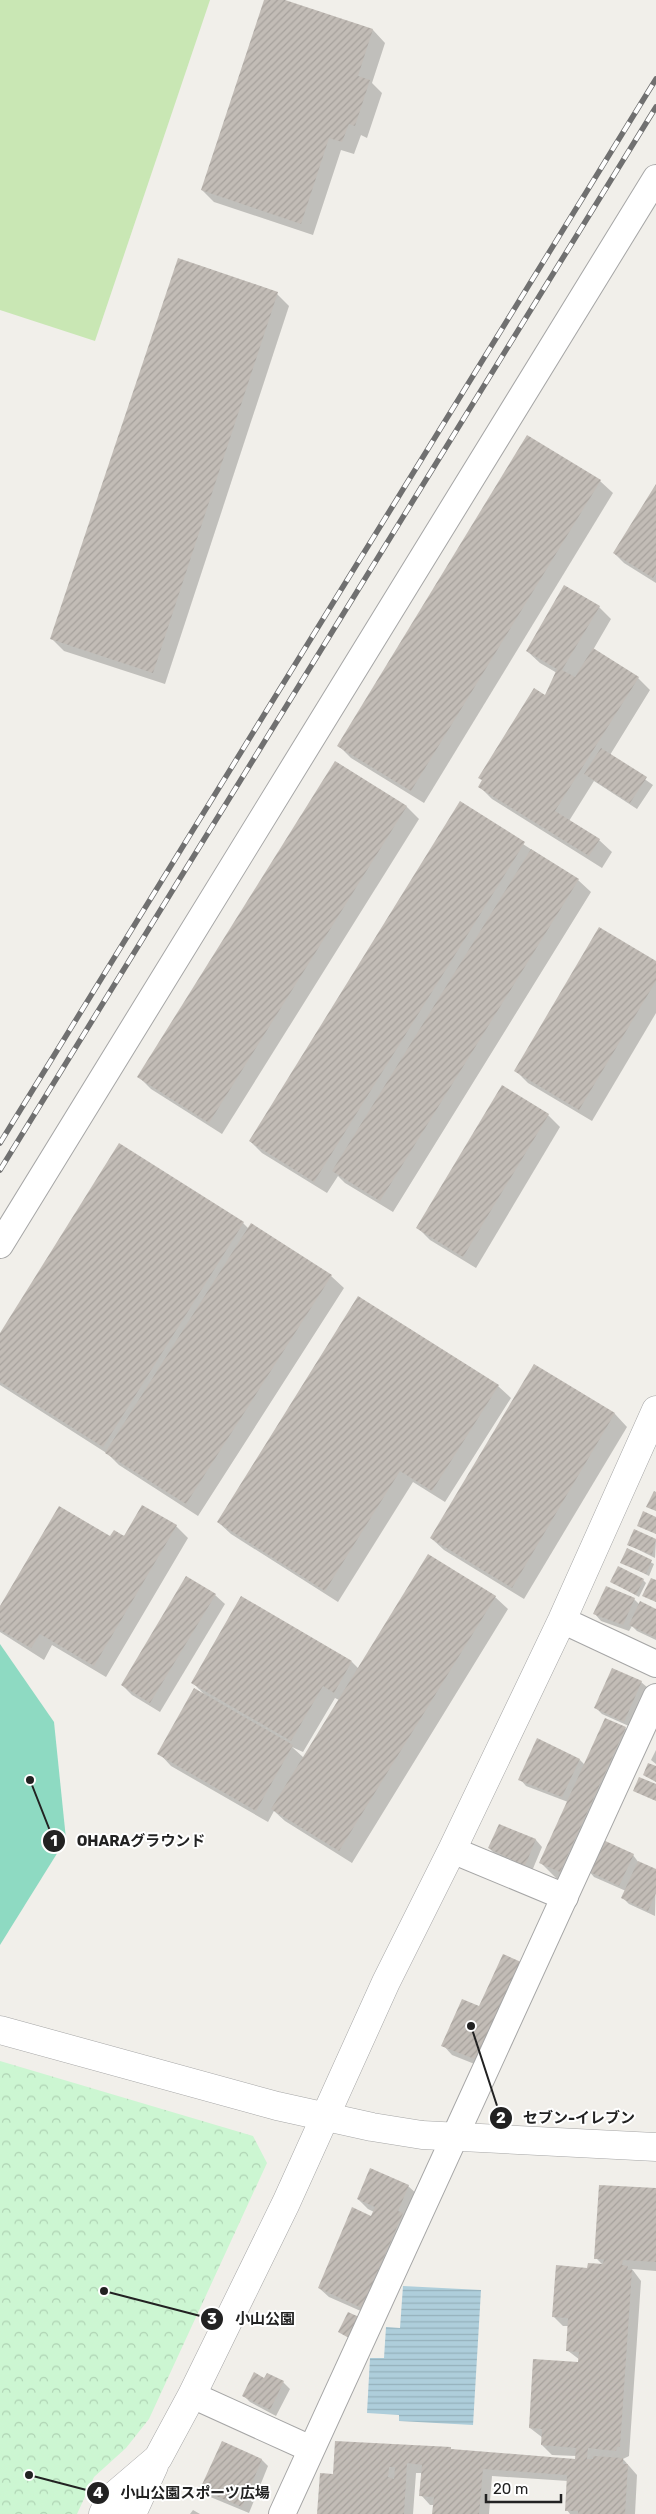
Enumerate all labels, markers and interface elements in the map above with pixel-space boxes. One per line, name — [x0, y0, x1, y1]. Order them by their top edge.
callout: OHARAグラウンド — [41, 1826, 215, 1856]
text: 1 — [50, 1832, 58, 1850]
text: OHARAグラウンド — [77, 1832, 205, 1850]
callout: セブン-イレブン — [488, 2103, 645, 2133]
text: 2 — [496, 2109, 506, 2127]
text: セブン-イレブン — [523, 2109, 635, 2127]
callout: 小山公園 — [200, 2304, 305, 2334]
text: 3 — [207, 2310, 217, 2328]
text: 小山公園 — [235, 2310, 295, 2328]
scale bar — [486, 2472, 561, 2504]
callout: 小山公園スポーツ広場 — [85, 2478, 280, 2508]
text: 20 m — [493, 2480, 528, 2498]
text: 4 — [93, 2484, 103, 2502]
text: 小山公園スポーツ広場 — [120, 2484, 270, 2502]

